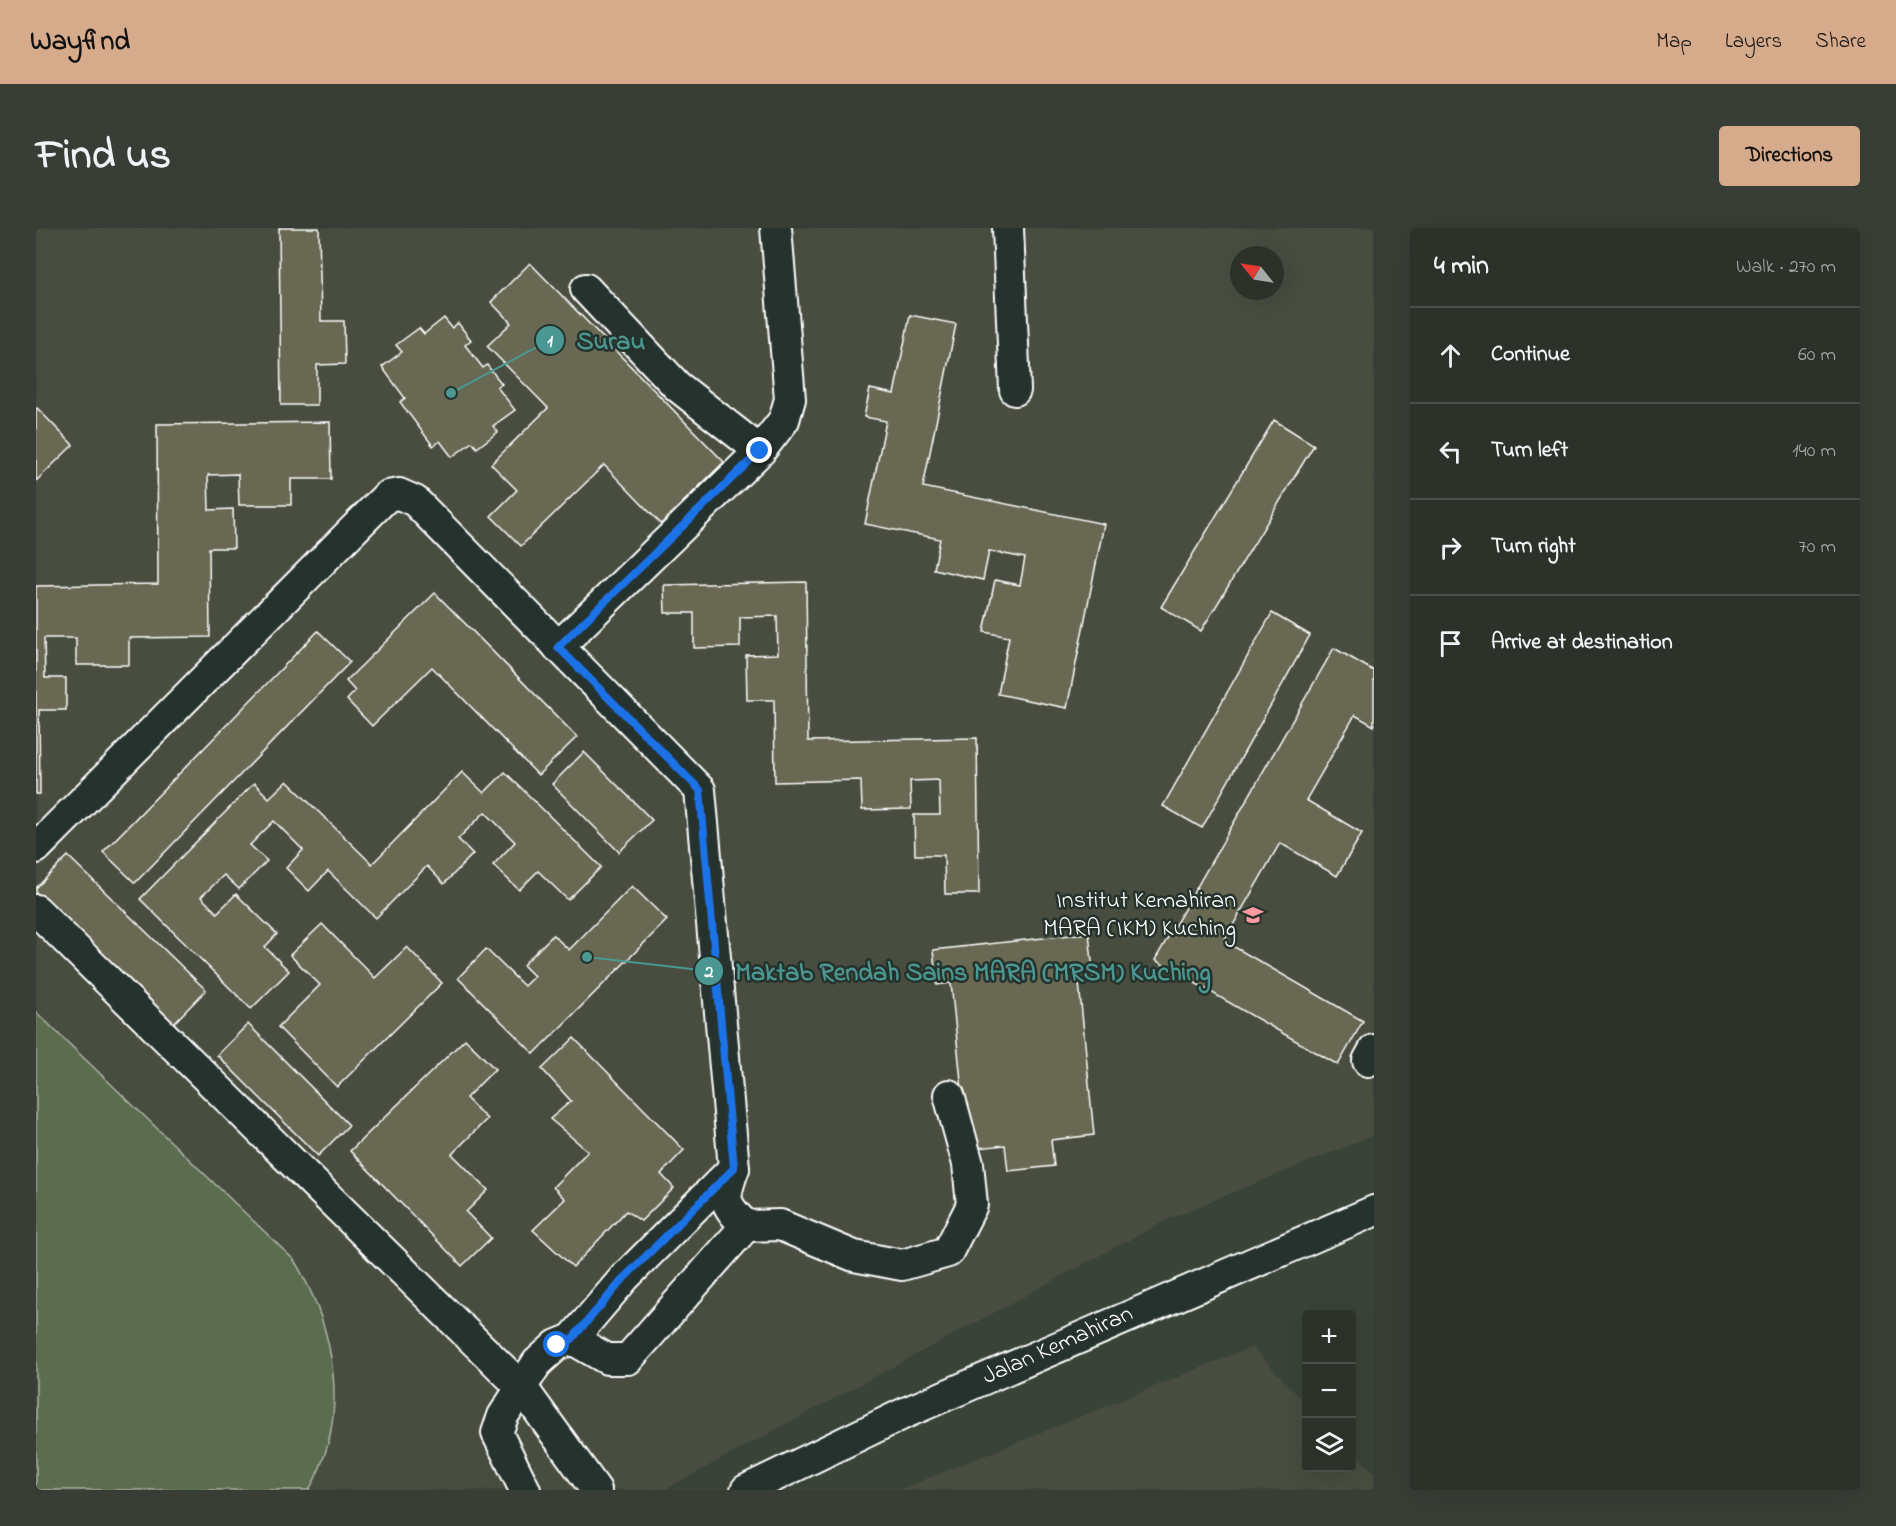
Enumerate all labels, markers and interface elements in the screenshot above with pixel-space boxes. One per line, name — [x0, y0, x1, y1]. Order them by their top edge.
text: Wayfind — [30, 22, 130, 63]
text: Map — [1656, 27, 1692, 57]
text: Layers — [1725, 27, 1782, 57]
text: Share — [1815, 27, 1866, 57]
text: Find us — [36, 126, 171, 187]
button: Directions — [1719, 126, 1860, 186]
north arrow — [1230, 246, 1284, 300]
text: 4 min — [1434, 248, 1489, 286]
text: Walk · 270 m — [1736, 253, 1836, 282]
callout: Surau — [535, 318, 657, 362]
text: Surau — [577, 324, 645, 362]
text: 1 — [547, 329, 553, 355]
icon: ahead — [1434, 339, 1467, 372]
text: Continue — [1491, 339, 1570, 371]
text: 60 m — [1798, 341, 1836, 370]
icon: left — [1434, 435, 1467, 468]
text: Turn left — [1491, 435, 1568, 467]
route end — [746, 437, 772, 463]
text: 140 m — [1792, 437, 1836, 466]
icon: right — [1434, 531, 1467, 564]
text: Turn right — [1491, 531, 1576, 563]
text: 70 m — [1799, 533, 1836, 562]
icon: arrive — [1434, 627, 1467, 660]
text: Arrive at destination — [1491, 627, 1673, 659]
place label: Institut Kemahiran MARA (IKM) Kuching — [1043, 884, 1236, 947]
school or university icon: Institut Kemahiran MARA (IKM) Kuching — [1241, 903, 1265, 927]
callout: Maktab Rendah Sains MARA (MRSM) Kuching — [694, 949, 1223, 993]
text: Maktab Rendah Sains MARA (MRSM) Kuching — [735, 955, 1211, 994]
text: 2 — [704, 960, 714, 986]
street label: Jalan Kemahiran — [977, 1297, 1139, 1395]
map controls — [1302, 1310, 1356, 1472]
button: + — [1302, 1310, 1356, 1364]
route start — [543, 1331, 569, 1357]
button: − — [1302, 1364, 1356, 1418]
button: layers — [1302, 1418, 1356, 1472]

